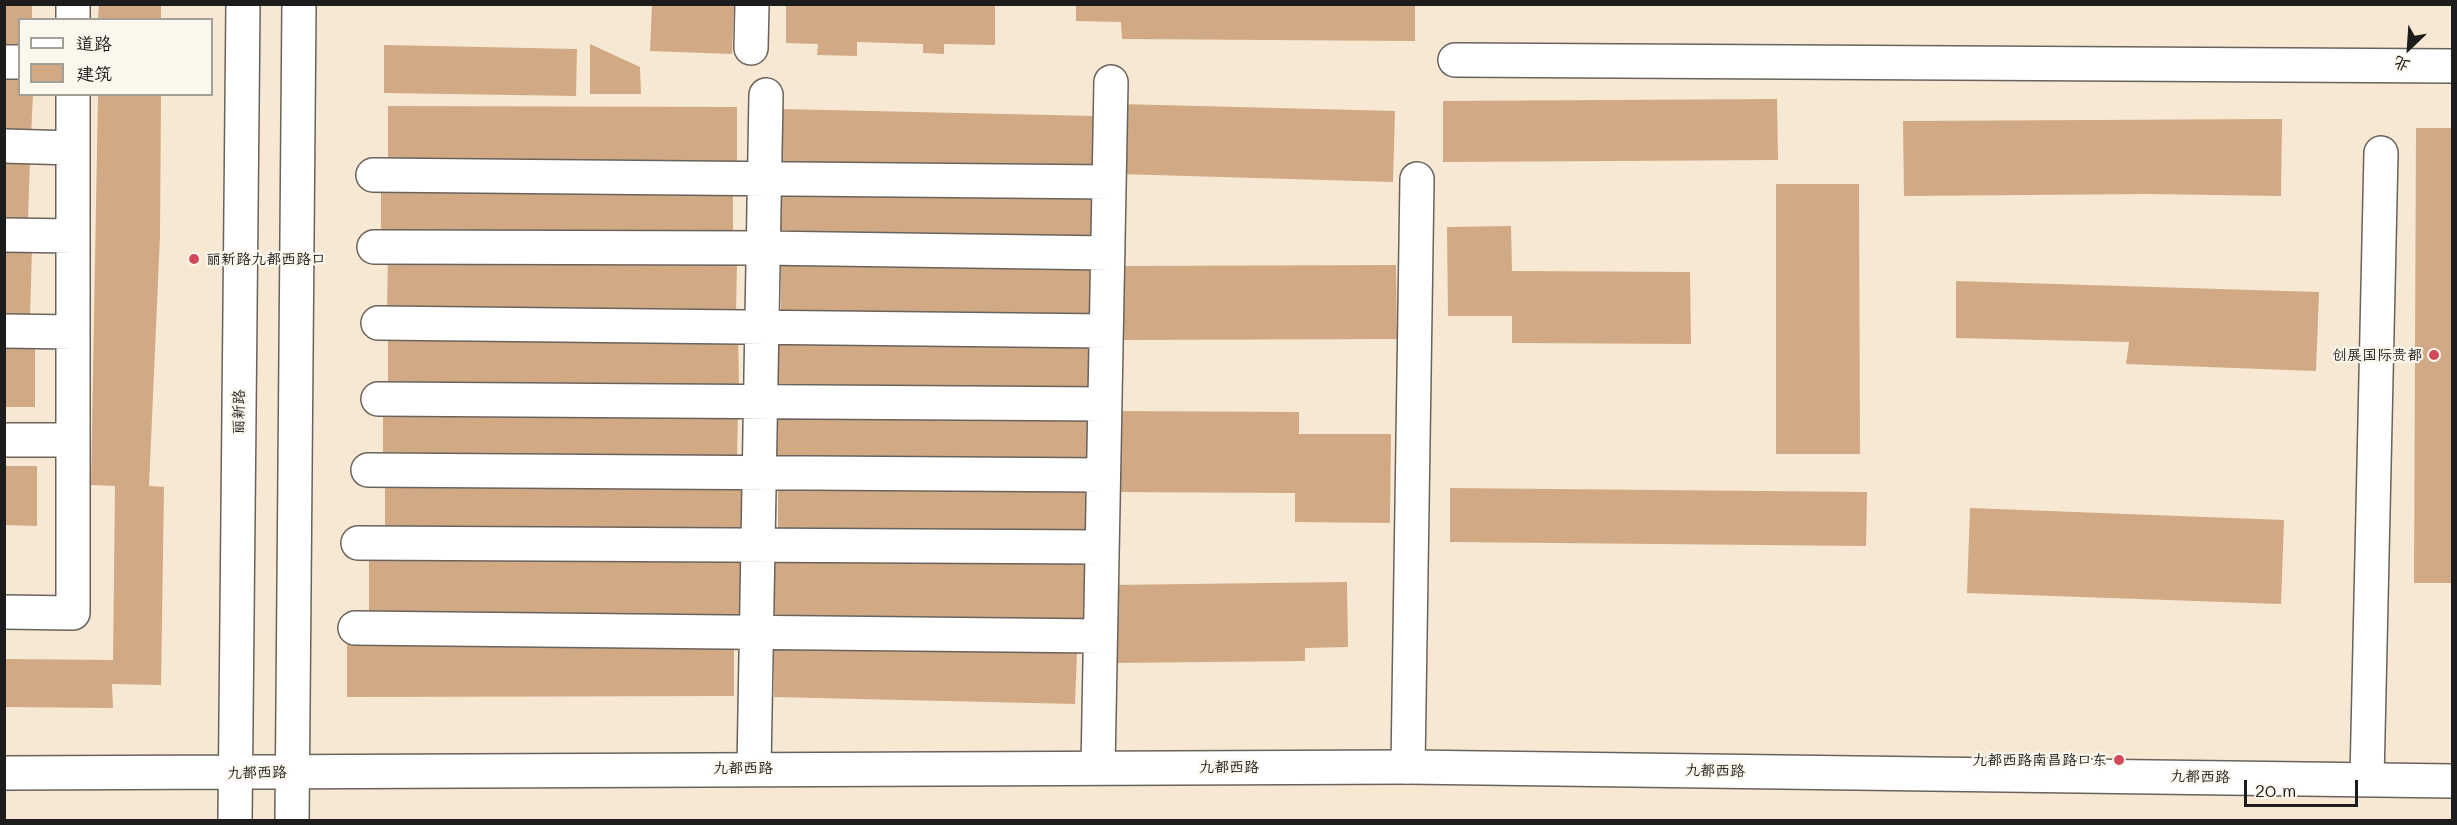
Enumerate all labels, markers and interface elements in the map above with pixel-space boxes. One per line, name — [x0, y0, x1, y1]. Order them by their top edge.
legend — [18, 18, 213, 96]
north arrow — [2379, 18, 2439, 78]
text: 道路 — [76, 31, 112, 55]
text: 北 — [2389, 52, 2413, 78]
text: 建筑 — [76, 61, 112, 85]
place label: 丽新路九都西路口 — [206, 250, 326, 268]
marker: 丽新路九都西路口 — [187, 252, 201, 266]
place label: 创展国际贵都 — [2332, 346, 2422, 364]
marker: 创展国际贵都 — [2427, 348, 2441, 362]
street label: 丽新路 — [230, 389, 248, 435]
place label: 九都西路南昌路口东 — [1972, 751, 2107, 769]
marker: 九都西路南昌路口东 — [2112, 753, 2126, 767]
street label: 九都西路 — [1199, 758, 1259, 776]
street label: 九都西路 — [713, 759, 773, 777]
street label: 九都西路 — [1685, 761, 1745, 781]
street label: 九都西路 — [227, 763, 287, 783]
street label: 九都西路 — [2170, 767, 2230, 787]
scale bar — [2247, 768, 2361, 806]
text: 20 m — [2255, 778, 2296, 802]

